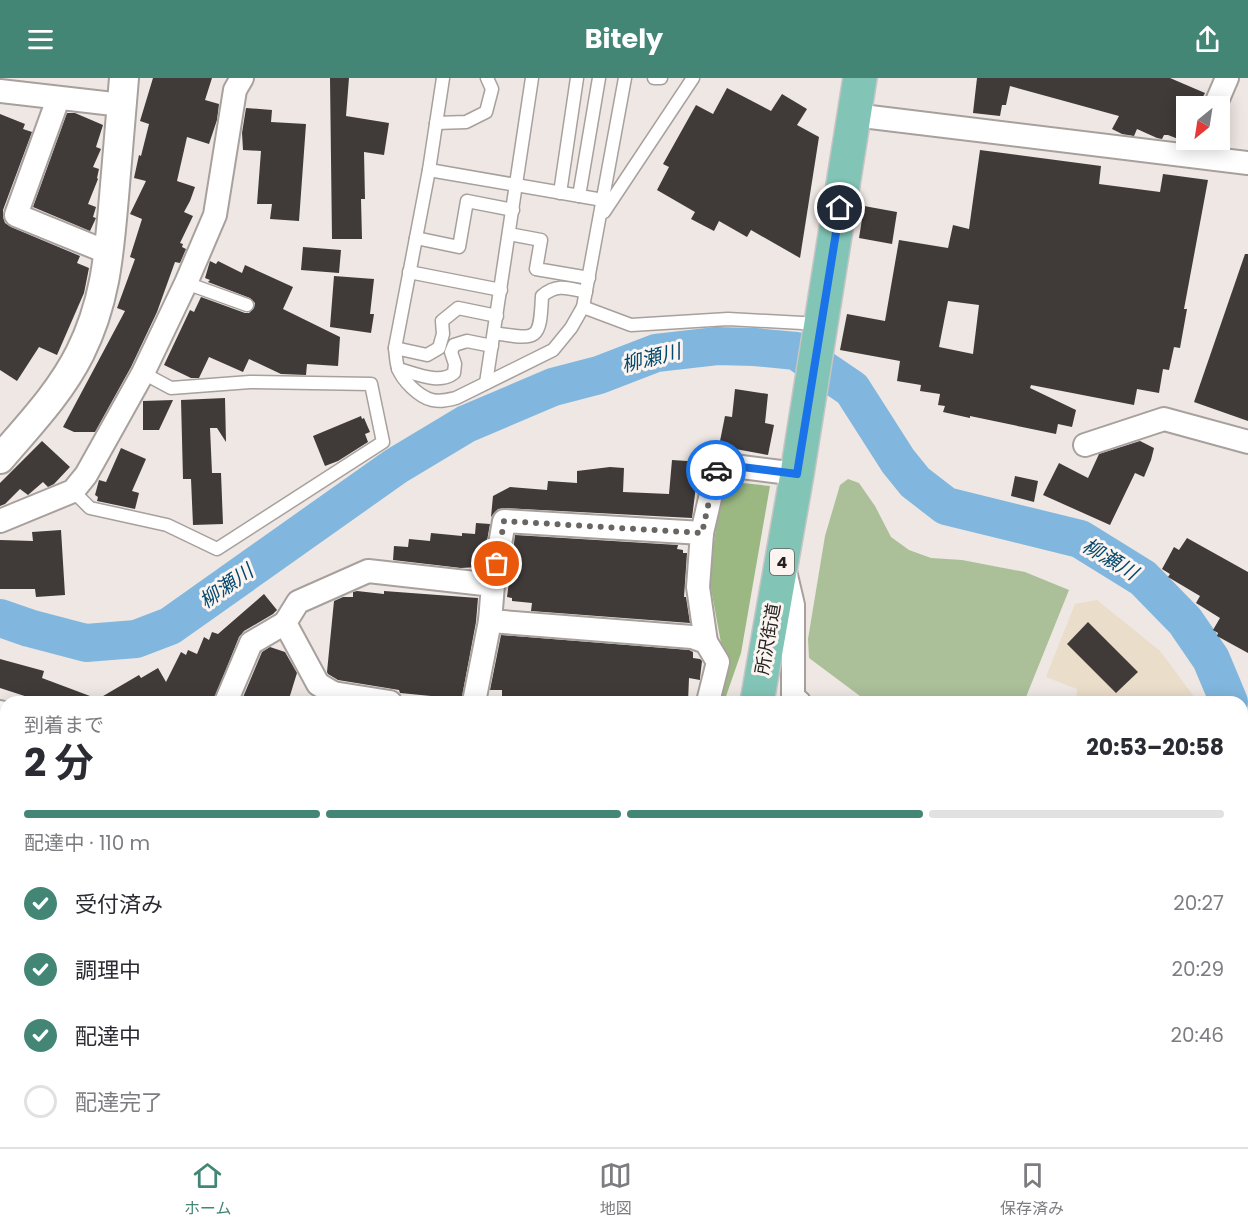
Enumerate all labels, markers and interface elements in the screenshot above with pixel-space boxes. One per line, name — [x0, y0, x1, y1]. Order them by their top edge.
text: Bitely — [585, 20, 663, 57]
icon: menu — [24, 23, 57, 56]
icon: share — [1191, 23, 1224, 56]
north arrow — [1176, 96, 1230, 150]
map controls — [1176, 96, 1230, 150]
pin — [814, 182, 865, 233]
icon: home — [823, 191, 856, 224]
water label: 柳瀬川 — [619, 337, 685, 379]
courier — [686, 440, 746, 500]
icon: car — [700, 454, 733, 487]
water label: 柳瀬川 — [1077, 532, 1145, 587]
pin — [471, 538, 522, 589]
icon: bag — [480, 547, 513, 580]
road number: 4 — [770, 549, 794, 575]
water label: 柳瀬川 — [193, 556, 260, 615]
street label: 所沢街道 — [749, 601, 786, 677]
text: 到着まで — [24, 711, 104, 739]
text: 20:53–20:58 — [1086, 732, 1224, 763]
text: 2 分 — [24, 735, 94, 790]
text: 配達中 · 110 m — [24, 829, 150, 857]
icon: check — [24, 887, 57, 920]
text: 受付済み — [75, 889, 163, 920]
text: 20:27 — [1173, 889, 1224, 917]
icon: check — [24, 953, 57, 986]
text: 調理中 — [75, 955, 141, 986]
text: 20:29 — [1172, 955, 1224, 983]
icon: check — [24, 1019, 57, 1052]
text: 配達中 — [75, 1021, 141, 1052]
text: 20:46 — [1170, 1021, 1224, 1049]
text: 配達完了 — [75, 1087, 163, 1118]
tab: ホーム — [184, 1159, 231, 1221]
tab: 地図 — [599, 1159, 632, 1221]
tab: 保存済み — [1000, 1159, 1064, 1221]

